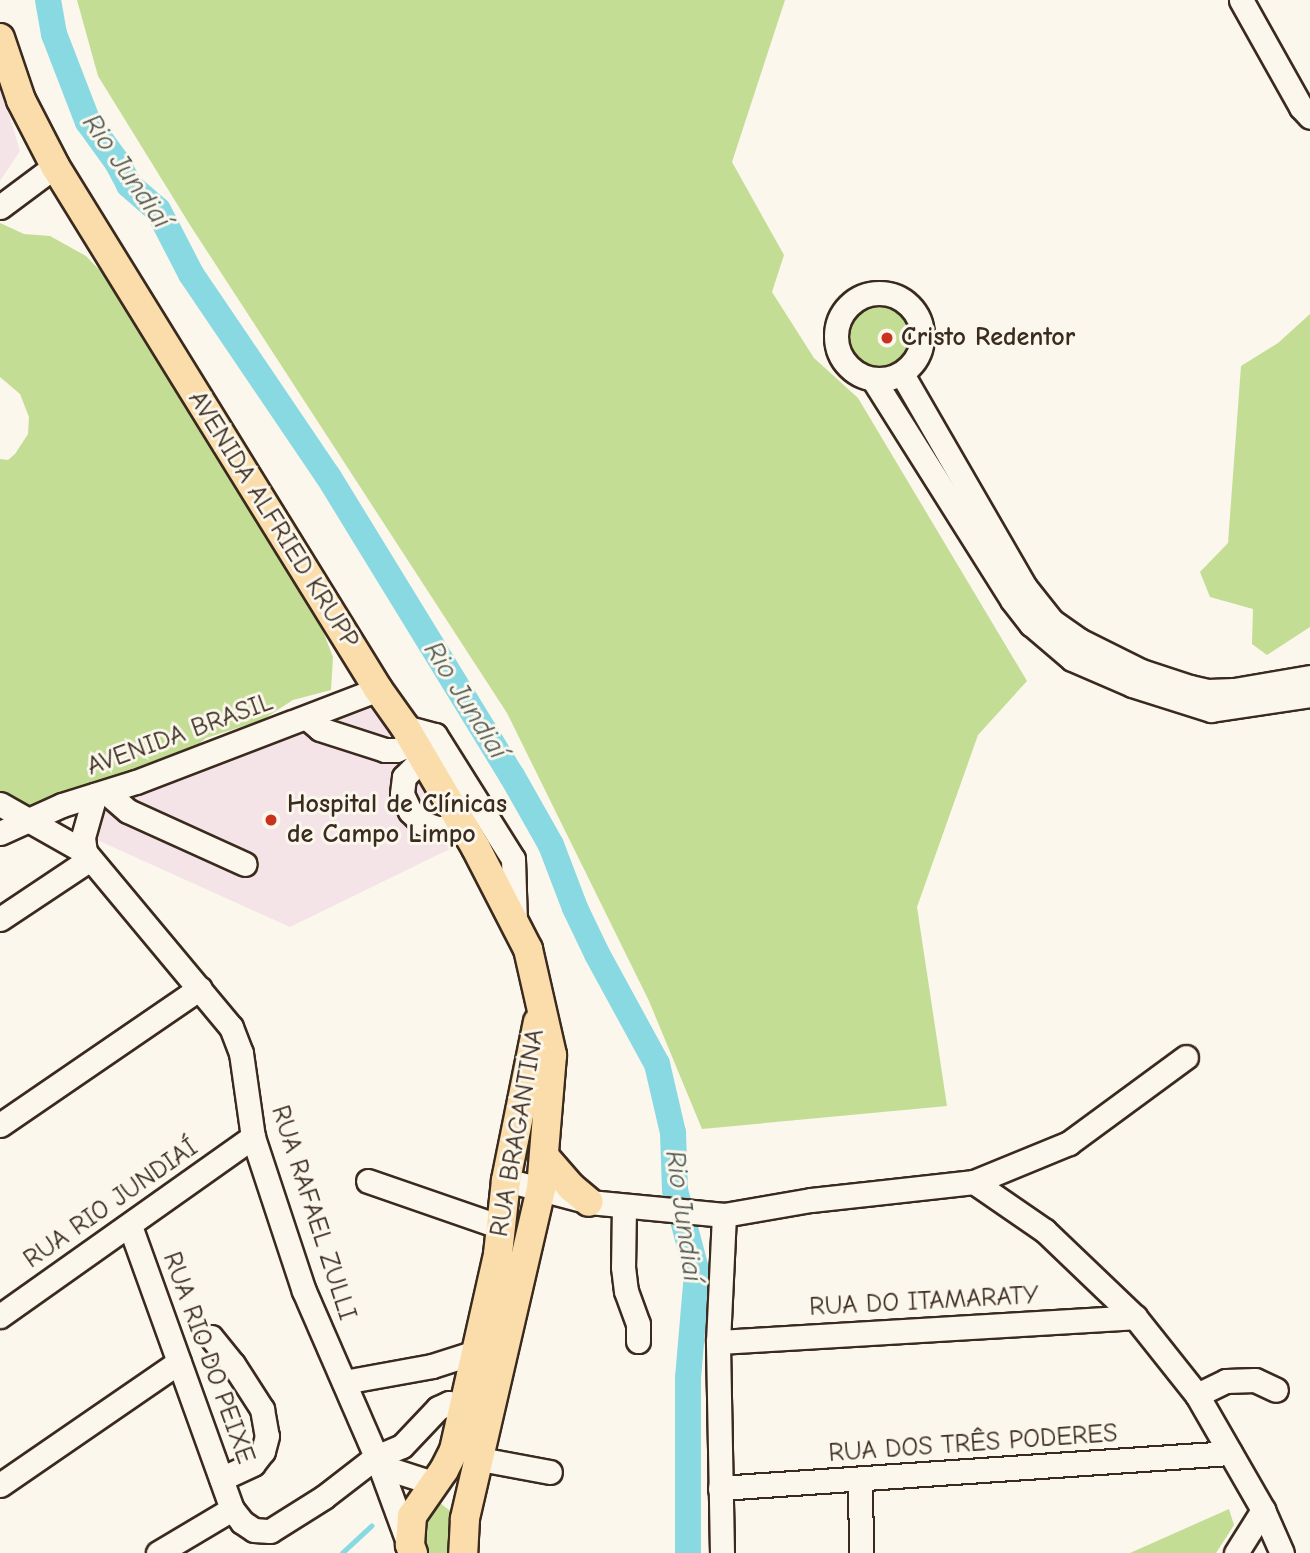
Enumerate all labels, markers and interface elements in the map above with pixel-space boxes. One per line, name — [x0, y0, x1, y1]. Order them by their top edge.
water label: Rio Jundiaí — [75, 107, 179, 235]
place label: Cristo Redentor — [901, 322, 1075, 354]
marker: Cristo Redentor — [879, 330, 895, 346]
street label: AVENIDA ALFRIED KRUPP — [181, 386, 365, 654]
water label: Rio Jundiaí — [417, 635, 515, 765]
street label: AVENIDA BRASIL — [83, 687, 277, 783]
place label: Hospital de Clínicas de Campo Limpo — [287, 789, 507, 850]
marker: Hospital de Clínicas de Campo Limpo — [261, 810, 281, 830]
street label: RUA BRAGANTINA — [484, 1027, 552, 1239]
street label: RUA RAFAEL ZULLI — [264, 1102, 362, 1324]
street label: RUA RIO JUNDIAÍ — [18, 1132, 204, 1276]
water label: Rio Jundiaí — [658, 1148, 710, 1284]
street label: RUA RIO DO PEIXE — [155, 1248, 261, 1468]
street label: RUA DO ITAMARATY — [808, 1280, 1040, 1324]
street label: RUA DOS TRÊS PODERES — [827, 1418, 1119, 1470]

